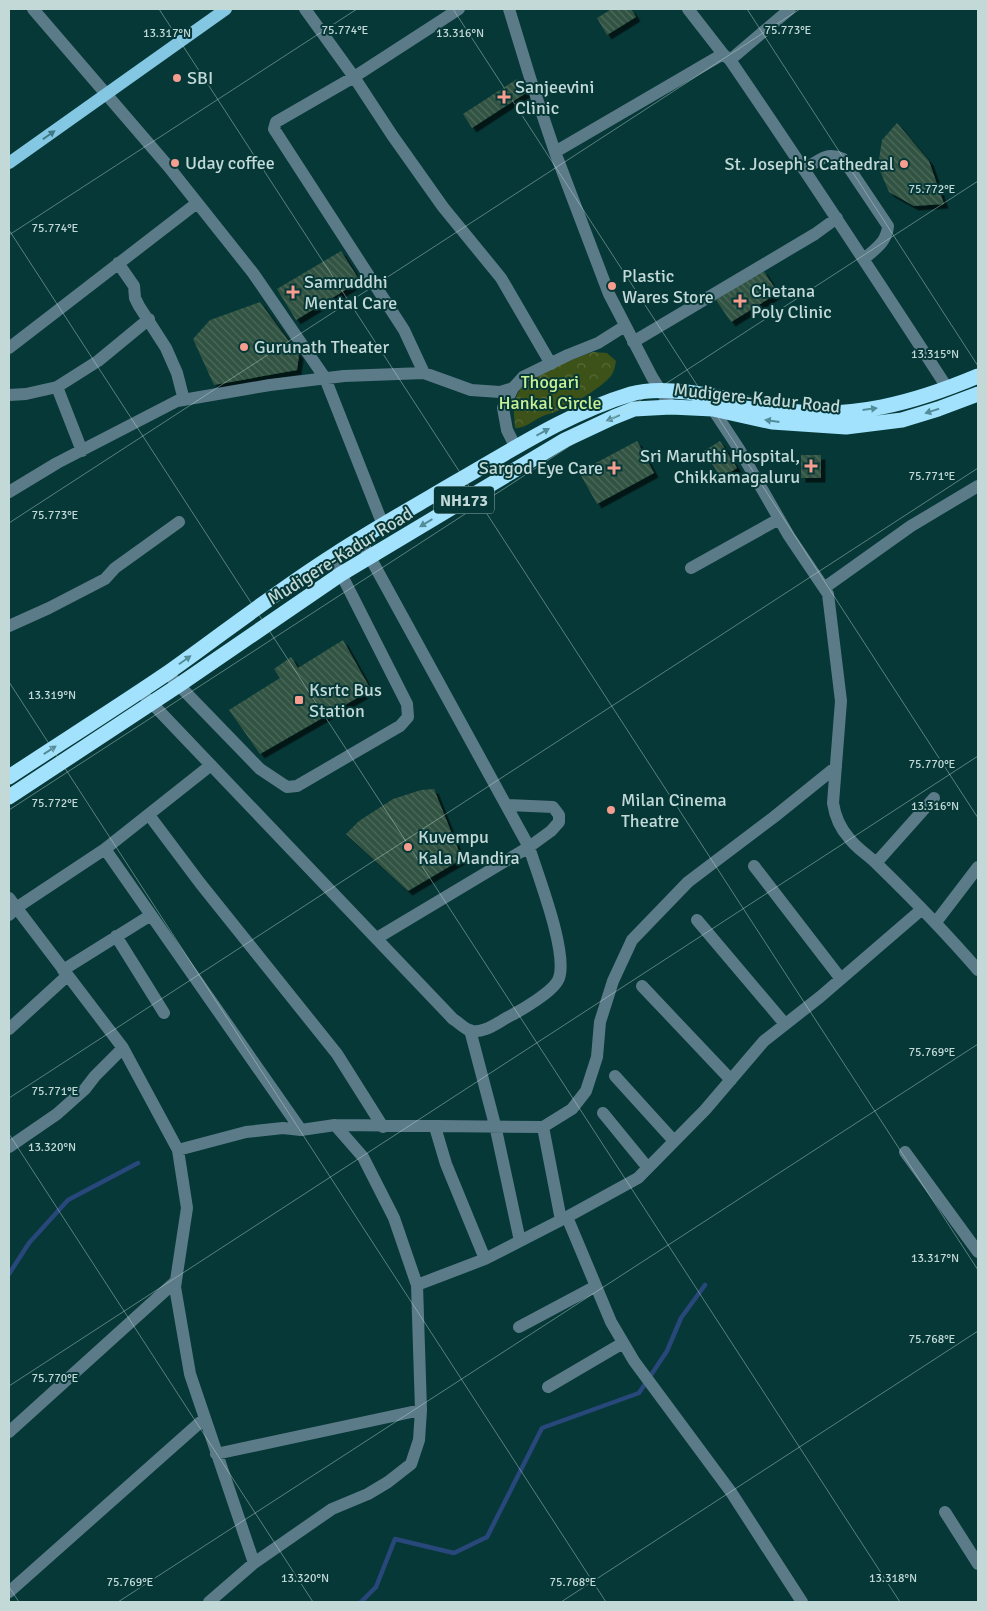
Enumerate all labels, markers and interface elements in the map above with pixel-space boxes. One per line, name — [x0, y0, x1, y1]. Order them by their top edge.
text: 75.774°E — [322, 23, 369, 38]
text: 75.773°E — [765, 23, 812, 38]
text: 13.317°N — [143, 26, 191, 41]
text: 13.316°N — [436, 26, 484, 41]
place label: SBI — [187, 67, 213, 89]
marker: SBI — [171, 72, 183, 84]
place label: Sanjeevini Clinic — [515, 76, 594, 119]
marker: Sanjeevini Clinic — [497, 90, 511, 104]
one-way arrow — [42, 130, 55, 140]
place label: Uday coffee — [185, 152, 275, 174]
place label: St. Joseph's Cathedral — [725, 153, 894, 175]
marker: Uday coffee — [169, 157, 181, 169]
marker: St. Joseph's Cathedral — [898, 158, 910, 170]
text: 75.772°E — [909, 182, 956, 197]
text: 75.774°E — [32, 221, 79, 236]
place label: Plastic Wares Store — [622, 265, 714, 308]
place label: Samruddhi Mental Care — [304, 271, 397, 314]
marker: Plastic Wares Store — [606, 280, 618, 292]
place label: Chetana Poly Clinic — [751, 280, 832, 323]
marker: Samruddhi Mental Care — [286, 285, 300, 299]
marker: Chetana Poly Clinic — [733, 294, 747, 308]
place label: Gurunath Theater — [254, 336, 389, 358]
marker: Gurunath Theater — [238, 341, 250, 353]
text: 13.315°N — [911, 347, 959, 362]
park label: Thogari Hankal Circle — [498, 371, 602, 414]
street label: Mudigere-Kadur Road — [673, 378, 841, 418]
one-way arrow — [863, 405, 879, 413]
one-way arrow — [925, 407, 940, 415]
one-way arrow — [606, 414, 620, 422]
one-way arrow — [764, 417, 780, 425]
one-way arrow — [537, 428, 550, 437]
place label: Sri Maruthi Hospital, Chikkamagaluru — [640, 445, 800, 488]
place label: Sargod Eye Care — [479, 457, 603, 479]
marker: Sri Maruthi Hospital, Chikkamagaluru — [804, 459, 818, 473]
marker: Sargod Eye Care — [607, 461, 621, 475]
text: 75.771°E — [909, 469, 956, 484]
road number: NH173 — [434, 486, 494, 514]
street label: Mudigere-Kadur Road — [263, 502, 417, 610]
text: 75.773°E — [32, 508, 79, 523]
one-way arrow — [419, 519, 432, 528]
one-way arrow — [178, 655, 192, 665]
place label: Ksrtc Bus Station — [309, 679, 382, 722]
text: 13.319°N — [28, 688, 76, 703]
marker: Ksrtc Bus Station — [293, 694, 305, 706]
one-way arrow — [43, 745, 56, 755]
text: 75.770°E — [909, 757, 956, 772]
place label: Milan Cinema Theatre — [621, 789, 727, 832]
text: 75.772°E — [32, 796, 79, 811]
text: 13.316°N — [911, 799, 959, 814]
marker: Milan Cinema Theatre — [605, 804, 617, 816]
place label: Kuvempu Kala Mandira — [418, 826, 520, 869]
marker: Kuvempu Kala Mandira — [402, 841, 414, 853]
text: 75.769°E — [909, 1045, 956, 1060]
text: 75.771°E — [32, 1084, 79, 1099]
text: 13.320°N — [28, 1140, 76, 1155]
text: 13.317°N — [911, 1251, 959, 1266]
text: 75.768°E — [909, 1332, 956, 1347]
text: 75.770°E — [32, 1371, 79, 1386]
text: 13.320°N — [281, 1571, 329, 1586]
text: 13.318°N — [869, 1571, 917, 1586]
text: 75.769°E — [107, 1575, 154, 1590]
text: 75.768°E — [550, 1575, 597, 1590]

